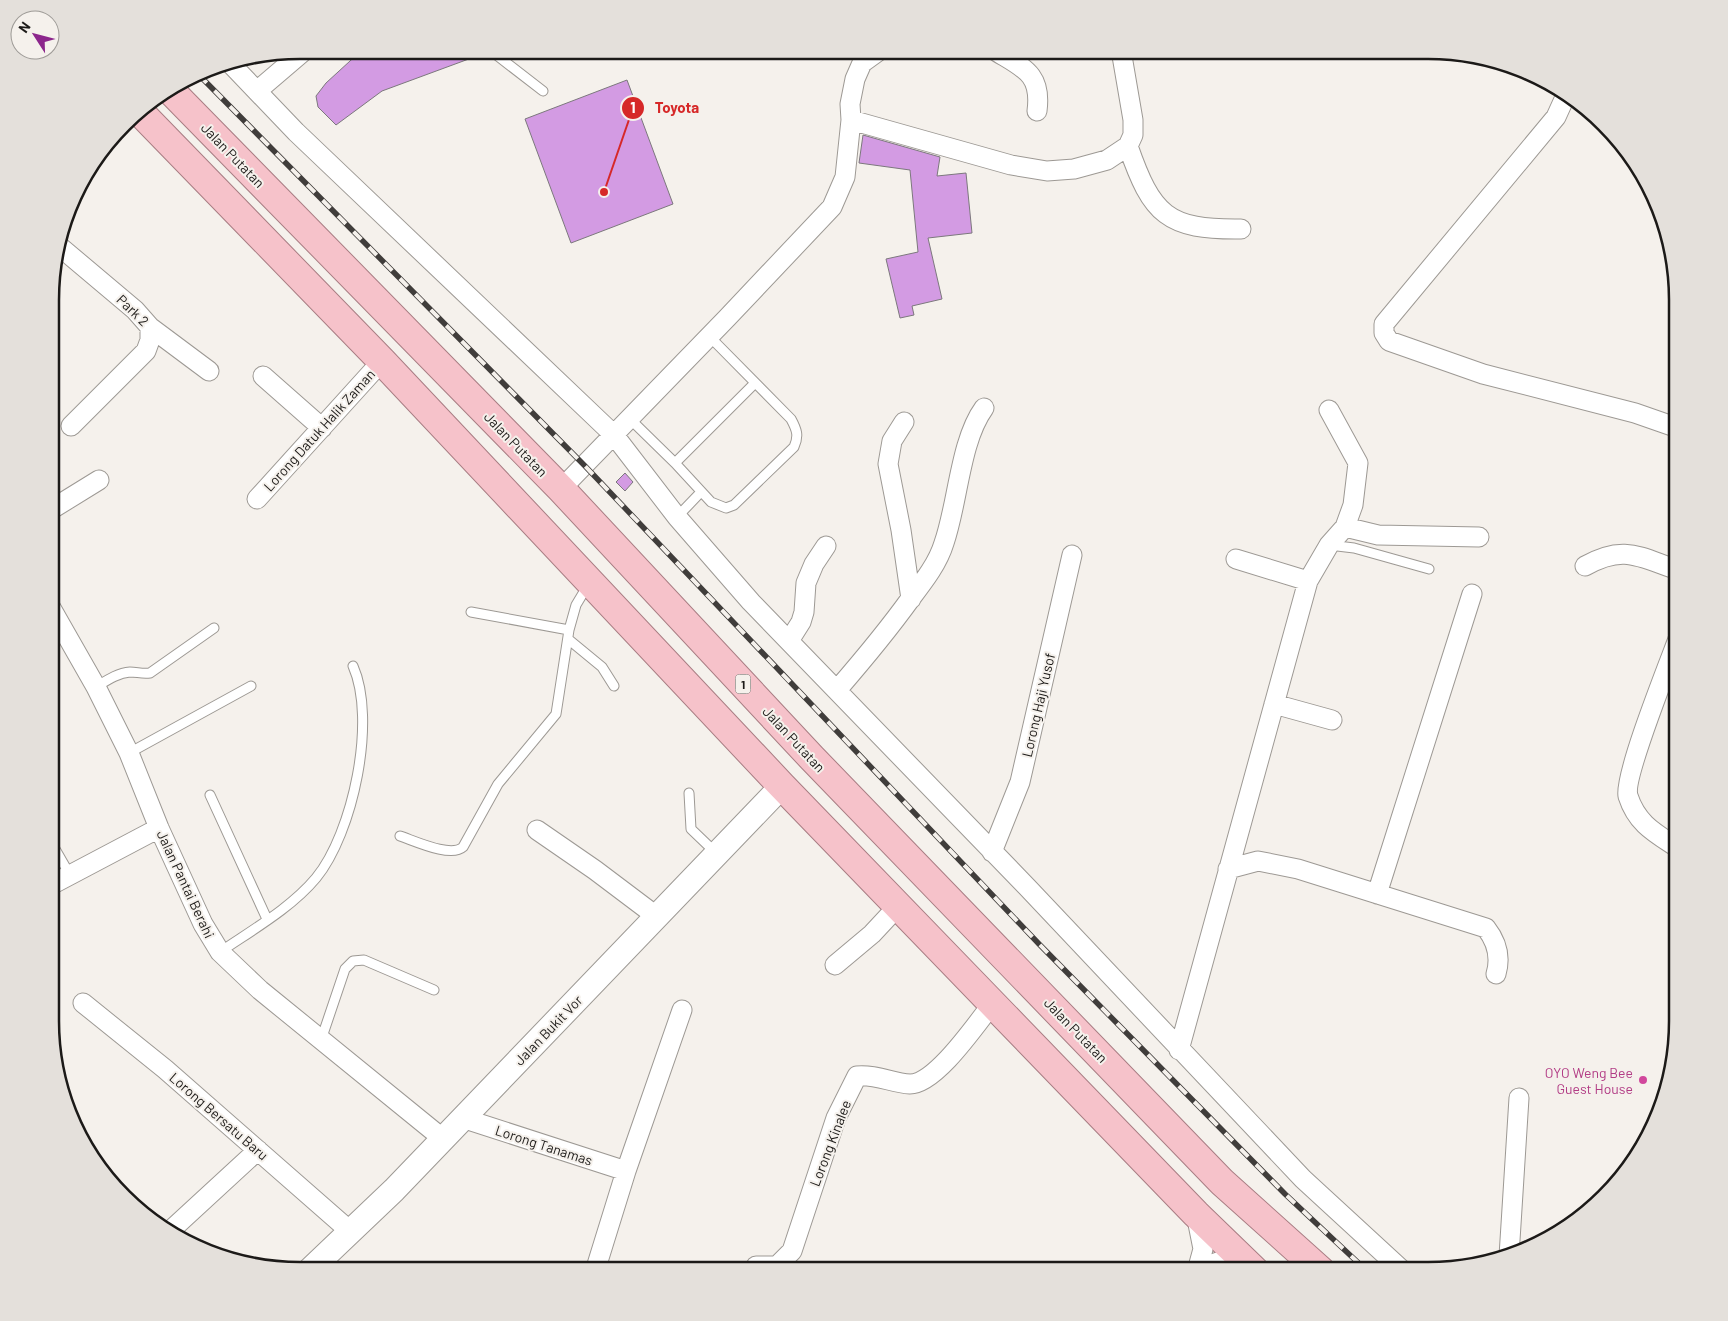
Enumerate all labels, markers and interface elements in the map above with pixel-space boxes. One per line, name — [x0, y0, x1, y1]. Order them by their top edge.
north arrow — [10, 10, 60, 60]
text: N — [14, 18, 34, 36]
callout: Toyota — [620, 93, 710, 123]
text: 1 — [630, 98, 636, 116]
text: Toyota — [655, 98, 699, 116]
street label: Jalan Putatan — [198, 119, 268, 191]
street label: Park 2 — [113, 291, 153, 329]
street label: Lorong Datuk Halik Zaman — [260, 366, 378, 494]
street label: Jalan Putatan — [481, 408, 551, 480]
street label: Lorong Haji Yusof — [1018, 651, 1058, 759]
road number: 1 — [736, 674, 750, 694]
street label: Jalan Putatan — [759, 703, 829, 775]
street label: Jalan Pantai Berahi — [154, 827, 218, 941]
street label: Jalan Bukit Vor — [510, 991, 586, 1069]
street label: Jalan Putatan — [1041, 994, 1111, 1066]
place label: OYO Weng Bee Guest House — [1545, 1064, 1633, 1097]
street label: Lorong Bersatu Baru — [166, 1069, 272, 1163]
marker: OYO Weng Bee Guest House — [1637, 1074, 1649, 1086]
street label: Lorong Kinalee — [806, 1097, 854, 1189]
street label: Lorong Tanamas — [493, 1121, 595, 1169]

